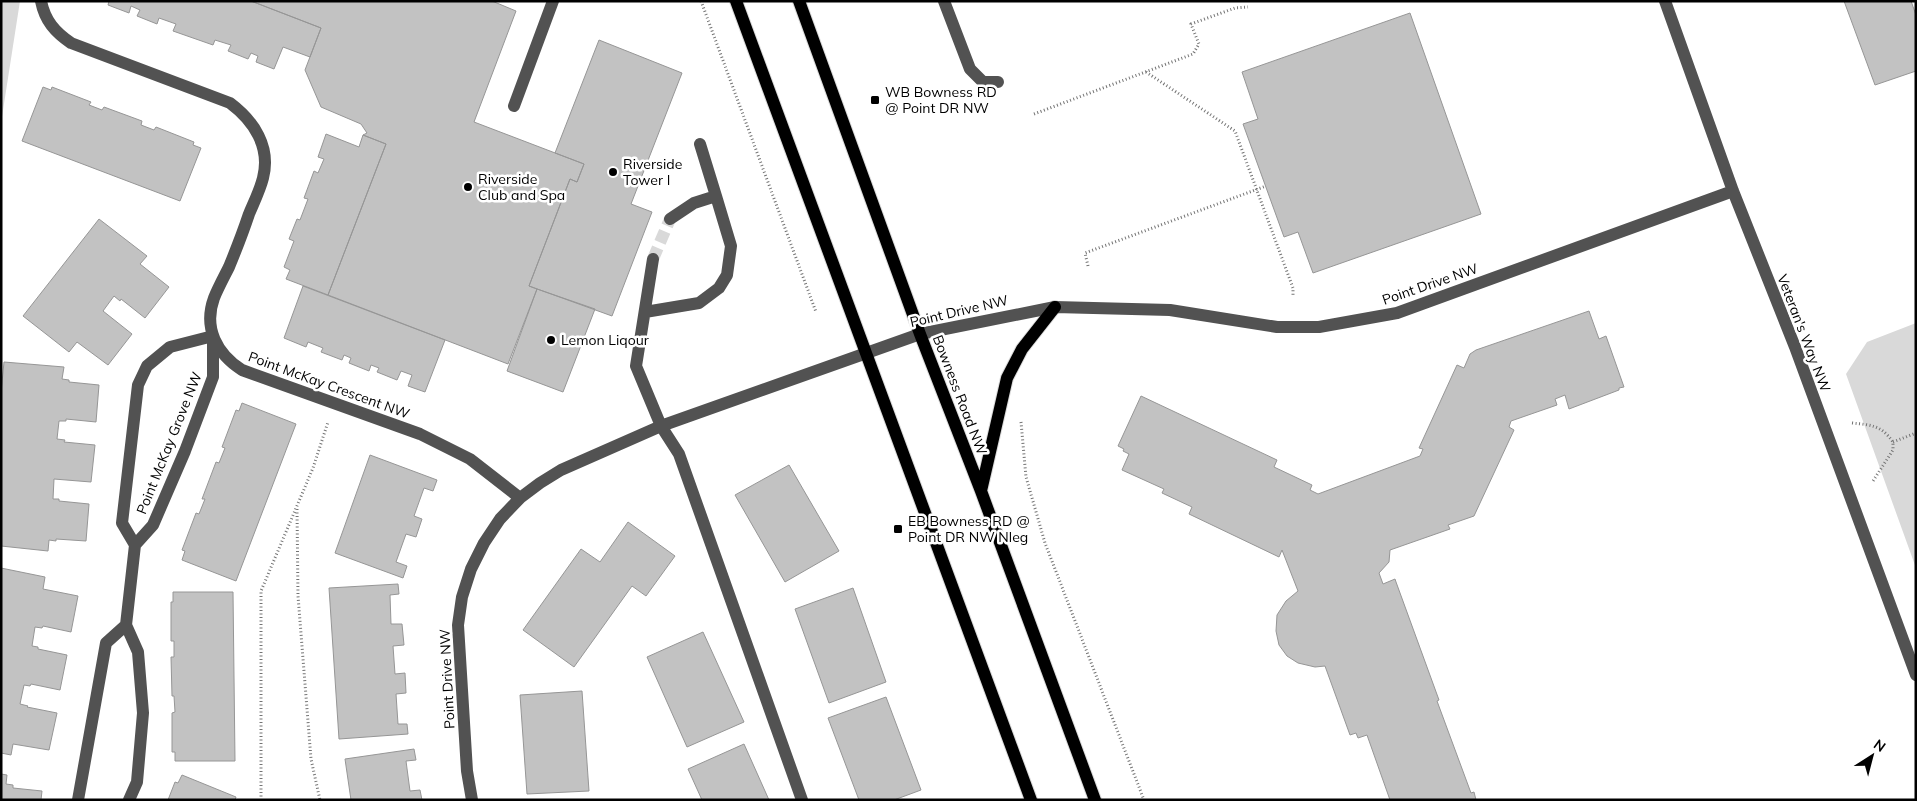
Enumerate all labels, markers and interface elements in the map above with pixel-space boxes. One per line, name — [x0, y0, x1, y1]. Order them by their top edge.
place label: WB Bowness RD @ Point DR NW — [885, 83, 997, 117]
marker: WB Bowness RD @ Point DR NW — [869, 94, 881, 106]
place label: Riverside Tower I — [623, 155, 682, 189]
marker: Riverside Tower I — [607, 166, 619, 178]
place label: Riverside Club and Spa — [478, 170, 565, 204]
marker: Riverside Club and Spa — [462, 181, 474, 193]
street label: Point Drive NW — [1380, 259, 1481, 309]
street label: Veteran's Way NW — [1773, 272, 1835, 395]
street label: Point Drive NW — [908, 291, 1010, 331]
place label: Lemon Liqour — [561, 331, 650, 349]
street label: Bowness Road NW — [929, 333, 991, 458]
marker: Lemon Liqour — [545, 334, 557, 346]
street label: Point McKay Crescent NW — [246, 347, 413, 423]
street label: Point McKay Grove NW — [132, 369, 206, 517]
place label: EB Bowness RD @ Point DR NW Nleg — [908, 512, 1030, 546]
marker: EB Bowness RD @ Point DR NW Nleg — [892, 523, 904, 535]
street label: Point Drive NW — [435, 628, 459, 730]
north arrow — [1847, 731, 1897, 781]
text: N — [1870, 735, 1889, 756]

